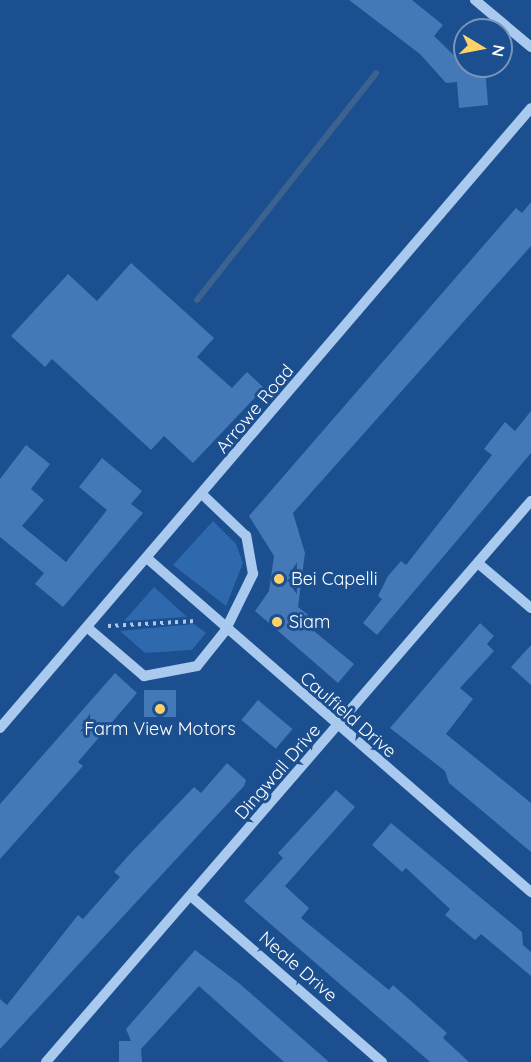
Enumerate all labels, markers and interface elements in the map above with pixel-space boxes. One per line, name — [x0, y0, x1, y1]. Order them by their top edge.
north arrow — [453, 18, 513, 78]
text: N — [488, 43, 510, 58]
street label: Arrowe Road — [212, 360, 298, 458]
place label: Bei Capelli — [291, 568, 378, 590]
marker: Bei Capelli — [272, 572, 286, 586]
place label: Siam — [289, 611, 330, 633]
marker: Siam — [270, 615, 284, 629]
street label: Caulfield Drive — [295, 667, 401, 763]
marker: Farm View Motors — [153, 702, 167, 716]
place label: Farm View Motors — [84, 718, 236, 740]
street label: Dingwall Drive — [231, 720, 325, 824]
street label: Neale Drive — [254, 927, 342, 1007]

